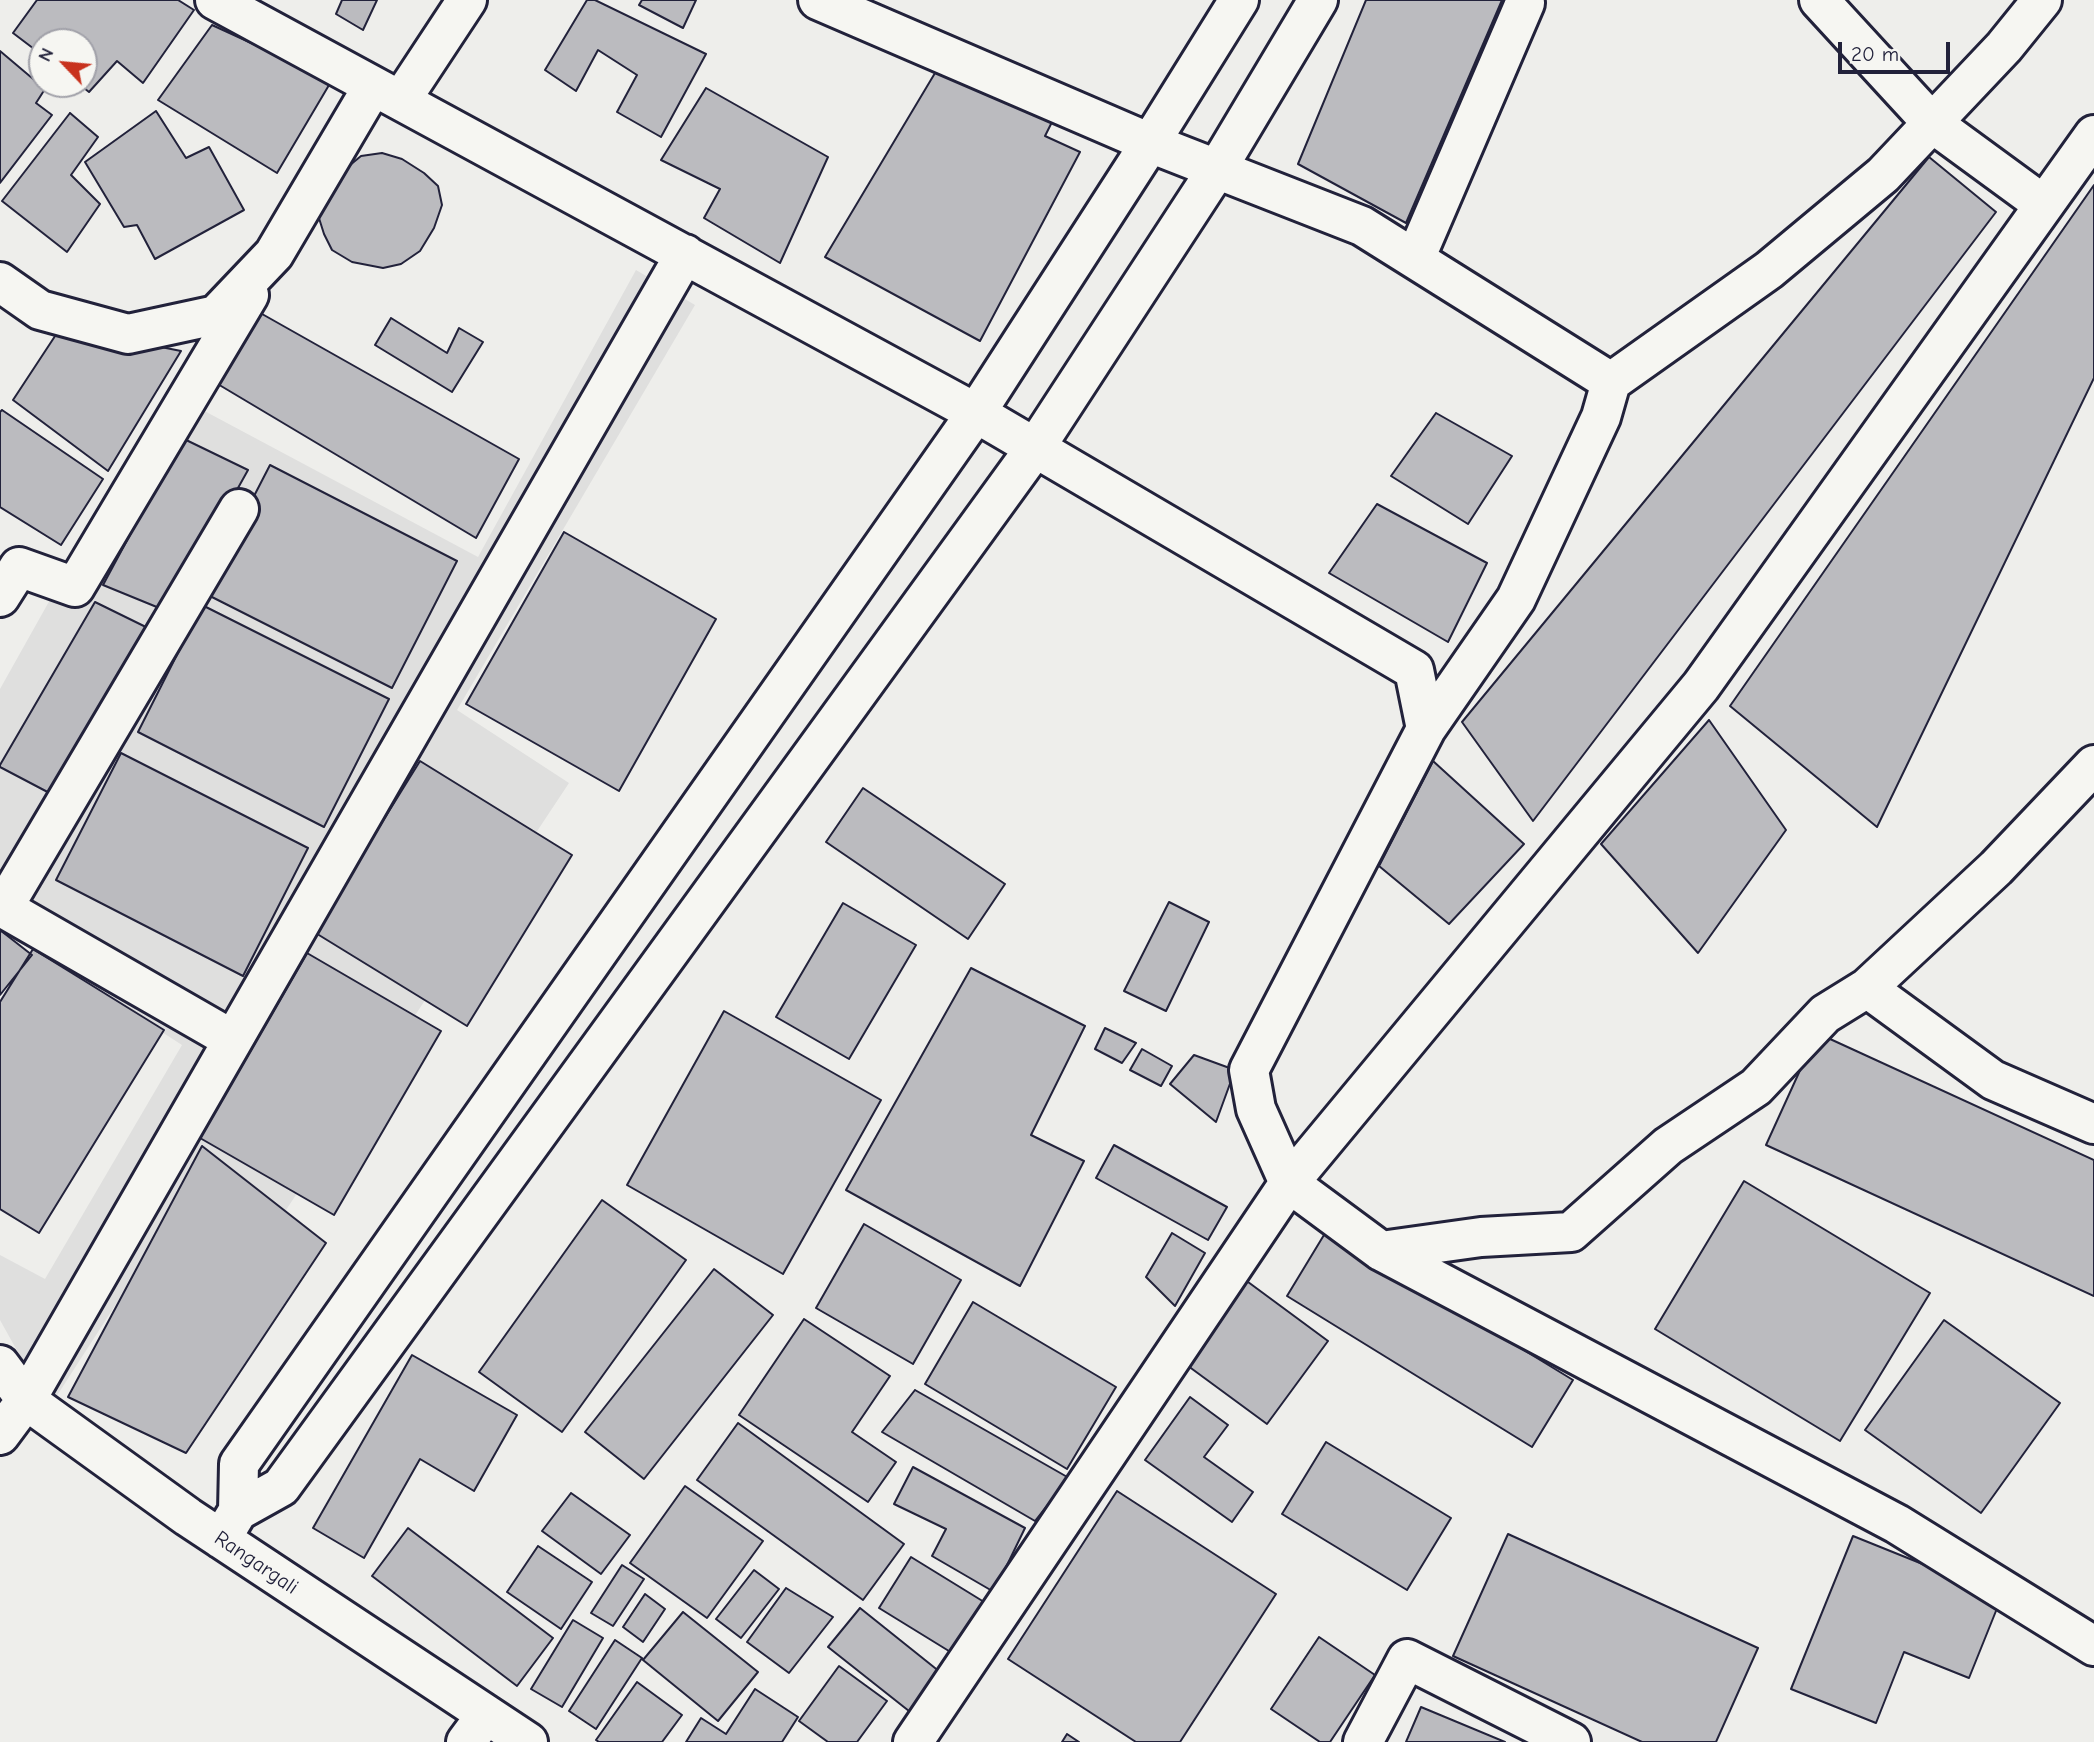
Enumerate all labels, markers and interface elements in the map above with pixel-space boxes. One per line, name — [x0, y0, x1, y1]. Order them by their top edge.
north arrow — [28, 28, 98, 98]
scale bar — [1842, 28, 1954, 72]
text: 20 m — [1851, 42, 1899, 66]
text: N — [33, 44, 59, 65]
street label: Rangargali — [209, 1526, 303, 1600]

